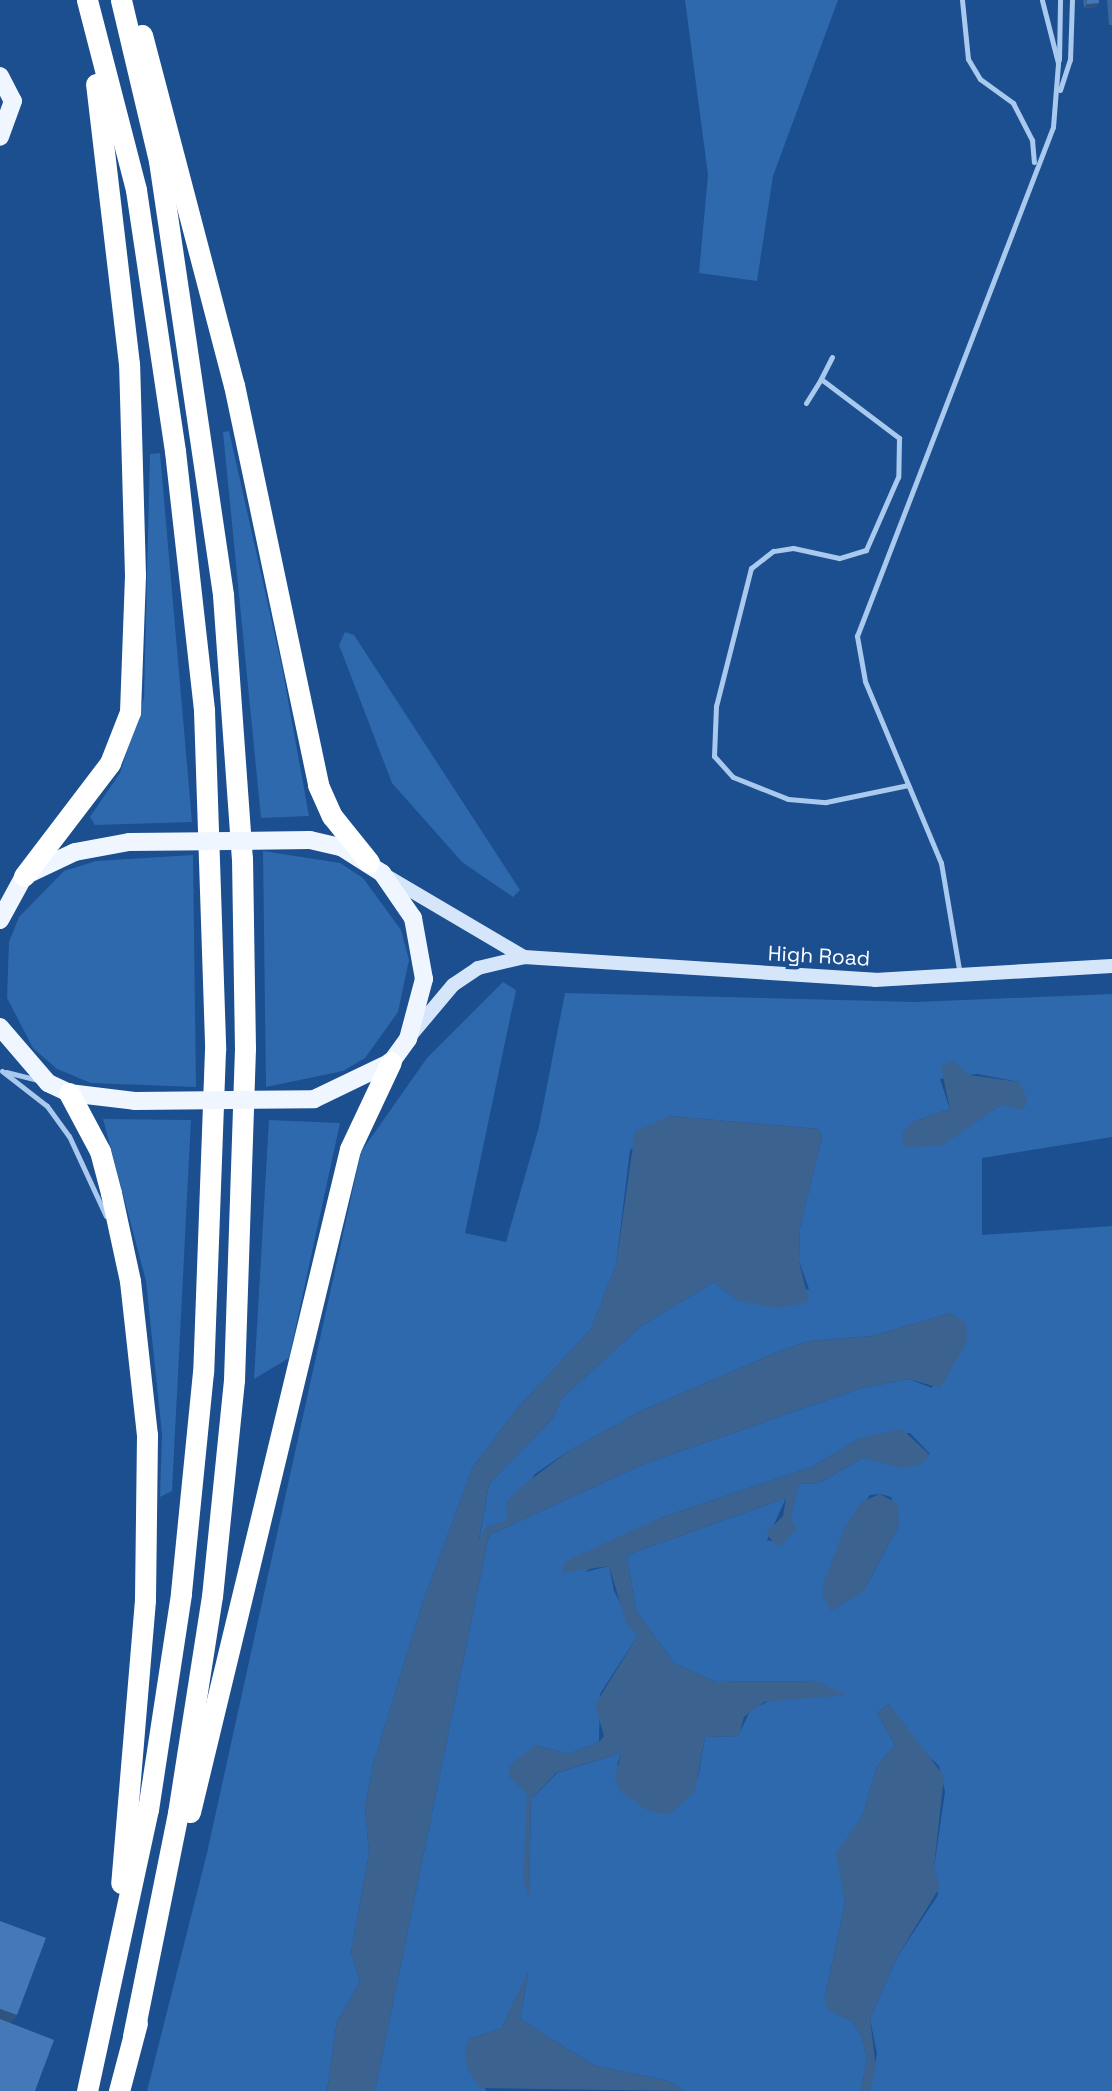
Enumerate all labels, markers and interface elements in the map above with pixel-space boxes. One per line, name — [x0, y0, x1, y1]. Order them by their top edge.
street label: High Road — [767, 941, 871, 971]

